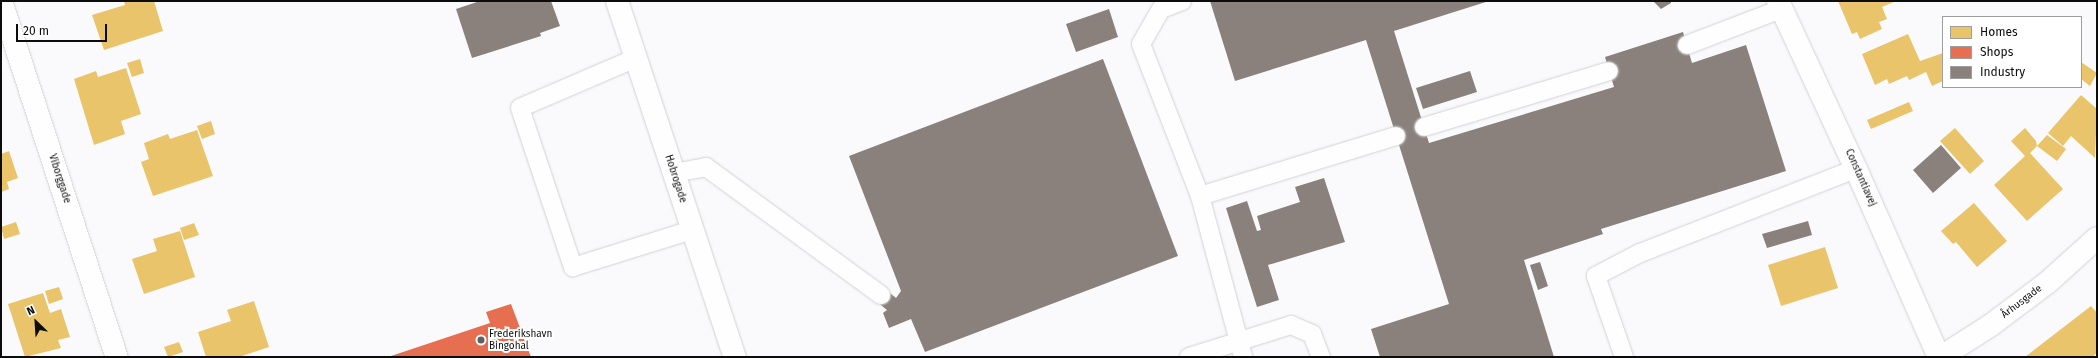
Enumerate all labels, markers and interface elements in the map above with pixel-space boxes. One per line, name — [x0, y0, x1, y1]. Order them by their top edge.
scale bar — [18, 16, 109, 42]
legend — [1942, 16, 2082, 88]
text: 20 m — [23, 24, 49, 38]
text: Homes — [1980, 25, 2018, 39]
text: Shops — [1980, 45, 2013, 59]
text: Industry — [1980, 65, 2025, 79]
street label: Constantiavej — [1842, 147, 1878, 209]
street label: Viborggade — [45, 153, 73, 205]
street label: Hobrogade — [662, 153, 688, 205]
street label: Århusgade — [1999, 283, 2045, 321]
north arrow — [16, 302, 56, 342]
text: N — [25, 303, 37, 318]
place label: Frederikshavn Bingohal — [489, 328, 552, 352]
marker: Frederikshavn Bingohal — [476, 335, 486, 345]

